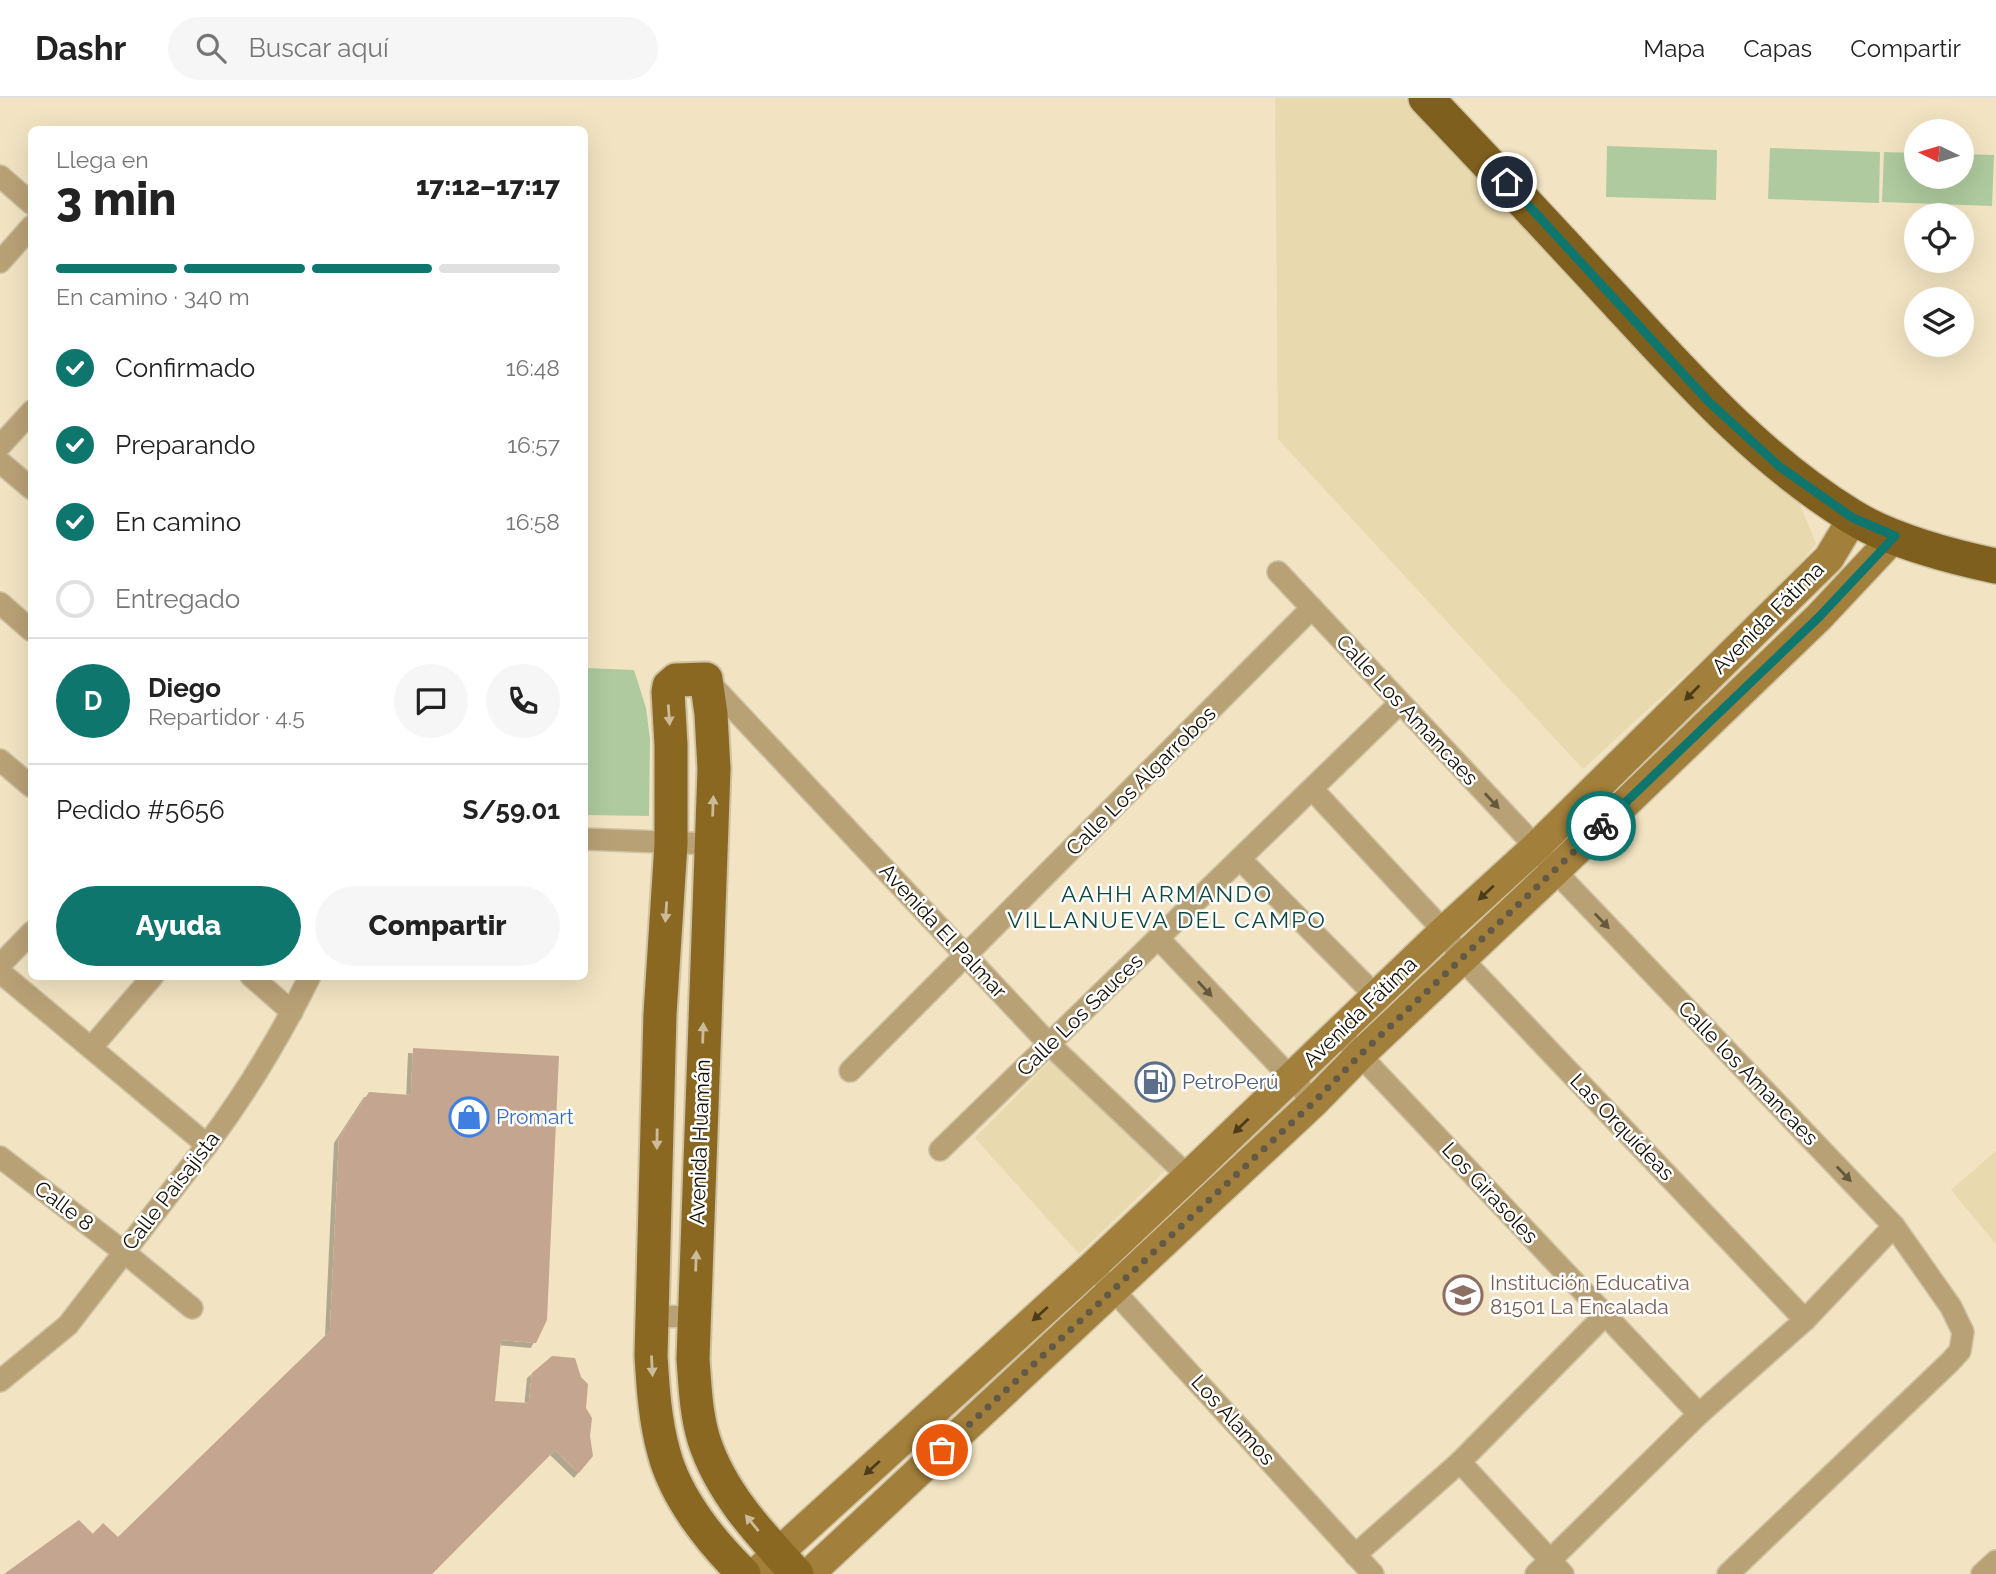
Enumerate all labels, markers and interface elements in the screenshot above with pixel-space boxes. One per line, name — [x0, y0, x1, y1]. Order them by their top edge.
search box — [168, 17, 658, 80]
text: Dashr — [35, 29, 126, 68]
icon: search — [192, 29, 230, 67]
text: Buscar aquí — [248, 33, 389, 63]
text: Mapa — [1643, 34, 1705, 63]
text: Capas — [1743, 34, 1812, 63]
text: Compartir — [1850, 34, 1961, 63]
north arrow — [1904, 119, 1974, 189]
map controls — [1904, 119, 1974, 357]
text: Llega en — [56, 146, 149, 173]
pin — [1477, 152, 1537, 212]
icon: home — [1488, 163, 1526, 201]
text: 17:12–17:17 — [416, 171, 560, 201]
text: 3 min — [56, 172, 176, 226]
button: locate — [1904, 203, 1974, 273]
text: En camino · 340 m — [56, 283, 250, 310]
button: layers — [1904, 287, 1974, 357]
icon: check — [56, 349, 94, 387]
text: Confirmado — [115, 353, 255, 383]
text: 16:48 — [506, 354, 560, 381]
icon: check — [56, 426, 94, 464]
text: Preparando — [115, 430, 255, 460]
text: 16:57 — [507, 431, 560, 458]
icon: check — [56, 503, 94, 541]
text: En camino — [115, 507, 241, 537]
text: 16:58 — [506, 508, 560, 535]
street label: Avenida Fátima — [1706, 556, 1829, 679]
text: Entregado — [115, 584, 240, 614]
street label: Calle Los Amancaes — [1331, 629, 1484, 790]
button: chat — [394, 664, 468, 738]
button: phone — [486, 664, 560, 738]
text: Diego — [148, 673, 221, 703]
one-way arrow — [1683, 685, 1700, 702]
text: D — [84, 686, 102, 716]
street label: Calle Los Algarrobos — [1061, 701, 1221, 861]
text: Repartidor · 4.5 — [148, 703, 305, 730]
one-way arrow — [664, 704, 675, 726]
courier — [1566, 791, 1636, 861]
one-way arrow — [1484, 792, 1500, 809]
text: Pedido #5656 — [56, 795, 225, 825]
text: S/59.01 — [463, 795, 560, 825]
one-way arrow — [707, 795, 718, 817]
icon: bike — [1582, 807, 1620, 845]
street label: Avenida El Palmar — [875, 858, 1013, 1004]
district label: AAHH ARMANDO VILLANUEVA DEL CAMPO — [1007, 880, 1327, 933]
one-way arrow — [1478, 885, 1495, 901]
button: Ayuda — [56, 886, 301, 966]
button: Compartir — [315, 886, 560, 966]
one-way arrow — [661, 901, 672, 923]
one-way arrow — [1593, 912, 1609, 929]
street label: Calle Los Sauces — [1011, 948, 1148, 1081]
street label: Avenida Fátima — [1298, 951, 1422, 1072]
one-way arrow — [1197, 980, 1213, 997]
street label: Calle los Amancaes — [1673, 995, 1824, 1150]
one-way arrow — [697, 1022, 709, 1044]
street label: Avenida Huamán — [684, 1059, 715, 1225]
fuel station icon: PetroPerú — [1134, 1061, 1176, 1103]
street label: Las Orquídeas — [1565, 1068, 1680, 1185]
place label: PetroPerú — [1182, 1069, 1279, 1094]
shop icon: Promart — [448, 1096, 490, 1138]
place label: Promart — [496, 1104, 574, 1129]
one-way arrow — [1232, 1118, 1250, 1134]
street label: Calle Paisajista — [117, 1126, 225, 1255]
one-way arrow — [651, 1128, 663, 1150]
street label: Los Girasoles — [1437, 1137, 1544, 1248]
one-way arrow — [1835, 1165, 1852, 1182]
street label: Calle 8 — [30, 1175, 99, 1236]
one-way arrow — [691, 1249, 702, 1271]
place label: Institución Educativa 81501 La Encalada — [1490, 1270, 1690, 1319]
school or university icon: Institución Educativa 81501 La Encalada — [1442, 1274, 1484, 1316]
one-way arrow — [1031, 1306, 1049, 1322]
one-way arrow — [647, 1356, 658, 1378]
street label: Los Alamos — [1186, 1369, 1280, 1470]
pin — [912, 1420, 972, 1480]
icon: bag — [923, 1431, 961, 1469]
one-way arrow — [864, 1459, 881, 1475]
one-way arrow — [744, 1515, 759, 1533]

